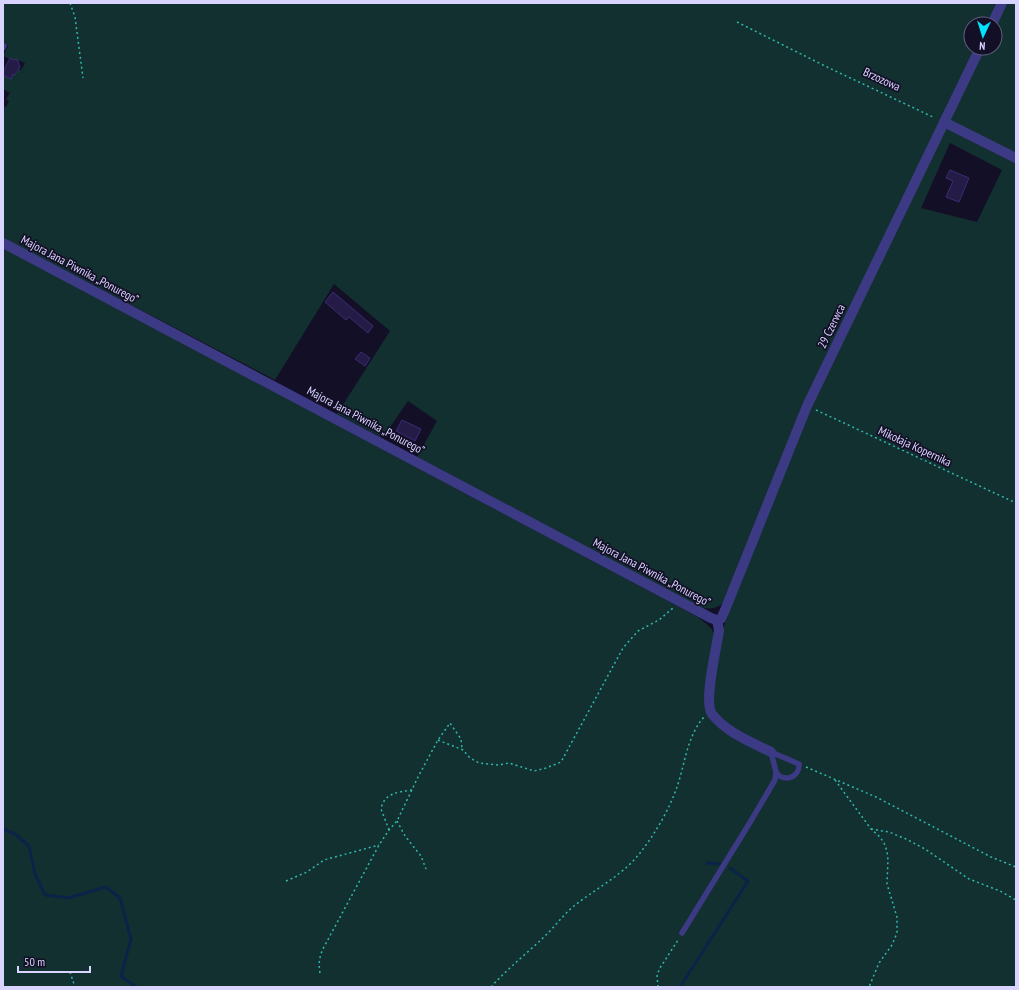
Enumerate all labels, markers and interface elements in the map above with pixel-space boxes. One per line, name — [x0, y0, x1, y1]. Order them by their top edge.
north arrow — [963, 16, 1003, 56]
text: N — [979, 39, 986, 53]
street label: Brzozowa — [861, 64, 903, 94]
street label: Majora Jana Piwnika „Ponurego” — [19, 232, 142, 307]
street label: 29 Czerwca — [814, 301, 848, 350]
street label: Majora Jana Piwnika „Ponurego” — [305, 383, 428, 458]
street label: Mikołaja Kopernika — [876, 423, 954, 470]
street label: Majora Jana Piwnika „Ponurego” — [591, 535, 714, 610]
scale bar — [18, 948, 90, 974]
text: 50 m — [24, 954, 45, 969]

